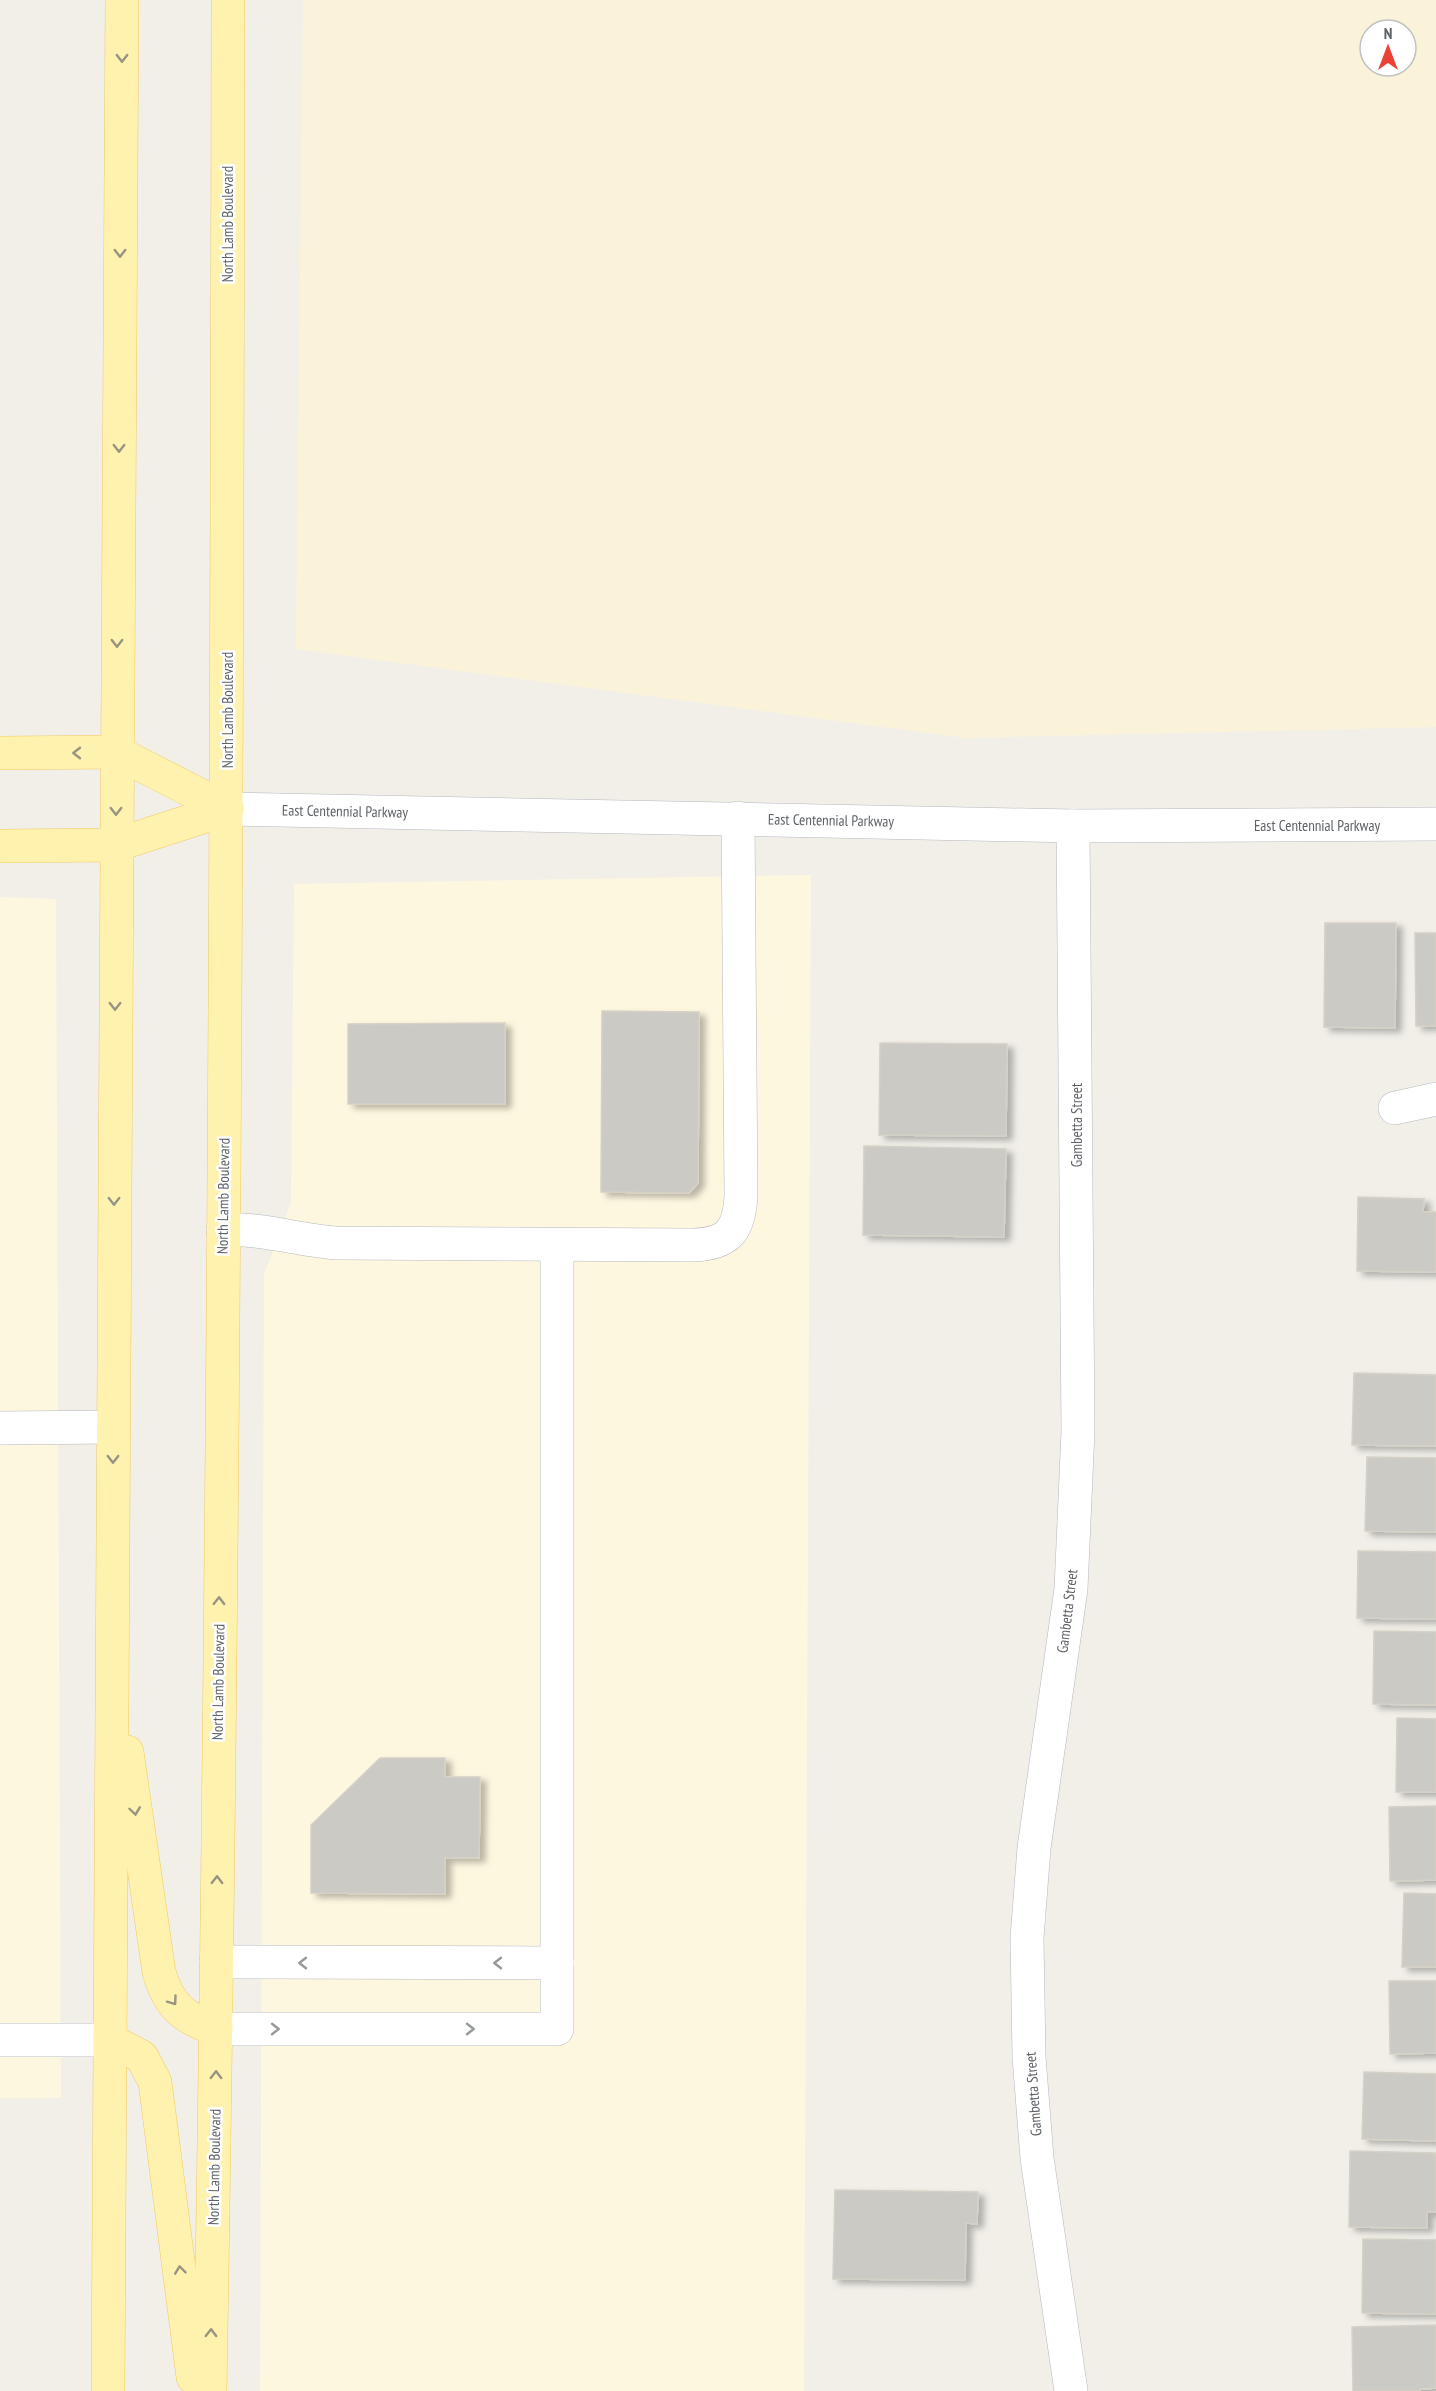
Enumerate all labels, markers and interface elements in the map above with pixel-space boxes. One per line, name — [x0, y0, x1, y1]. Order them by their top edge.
north arrow — [1358, 18, 1418, 78]
text: N — [1384, 23, 1392, 43]
one-way arrow — [116, 54, 128, 63]
street label: North Lamb Boulevard — [218, 166, 237, 282]
one-way arrow — [114, 249, 126, 258]
one-way arrow — [113, 444, 125, 453]
one-way arrow — [111, 639, 123, 648]
street label: North Lamb Boulevard — [218, 652, 237, 768]
one-way arrow — [72, 747, 81, 759]
street label: East Centennial Parkway — [282, 800, 409, 822]
one-way arrow — [110, 806, 122, 815]
street label: East Centennial Parkway — [768, 809, 895, 831]
street label: East Centennial Parkway — [1254, 816, 1380, 835]
one-way arrow — [109, 1001, 121, 1010]
street label: Gambetta Street — [1067, 1083, 1086, 1167]
street label: North Lamb Boulevard — [212, 1138, 234, 1254]
one-way arrow — [108, 1196, 120, 1205]
one-way arrow — [107, 1454, 119, 1463]
street label: Gambetta Street — [1052, 1568, 1082, 1654]
one-way arrow — [213, 1596, 225, 1605]
street label: North Lamb Boulevard — [207, 1624, 229, 1740]
one-way arrow — [129, 1806, 141, 1815]
one-way arrow — [210, 1875, 223, 1884]
one-way arrow — [299, 1957, 308, 1969]
one-way arrow — [494, 1957, 503, 1969]
one-way arrow — [166, 1994, 177, 2005]
one-way arrow — [270, 2023, 279, 2035]
one-way arrow — [465, 2023, 474, 2035]
street label: Gambetta Street — [1021, 2051, 1045, 2137]
one-way arrow — [209, 2070, 222, 2079]
street label: North Lamb Boulevard — [203, 2109, 225, 2225]
one-way arrow — [174, 2266, 187, 2275]
one-way arrow — [205, 2328, 217, 2337]

